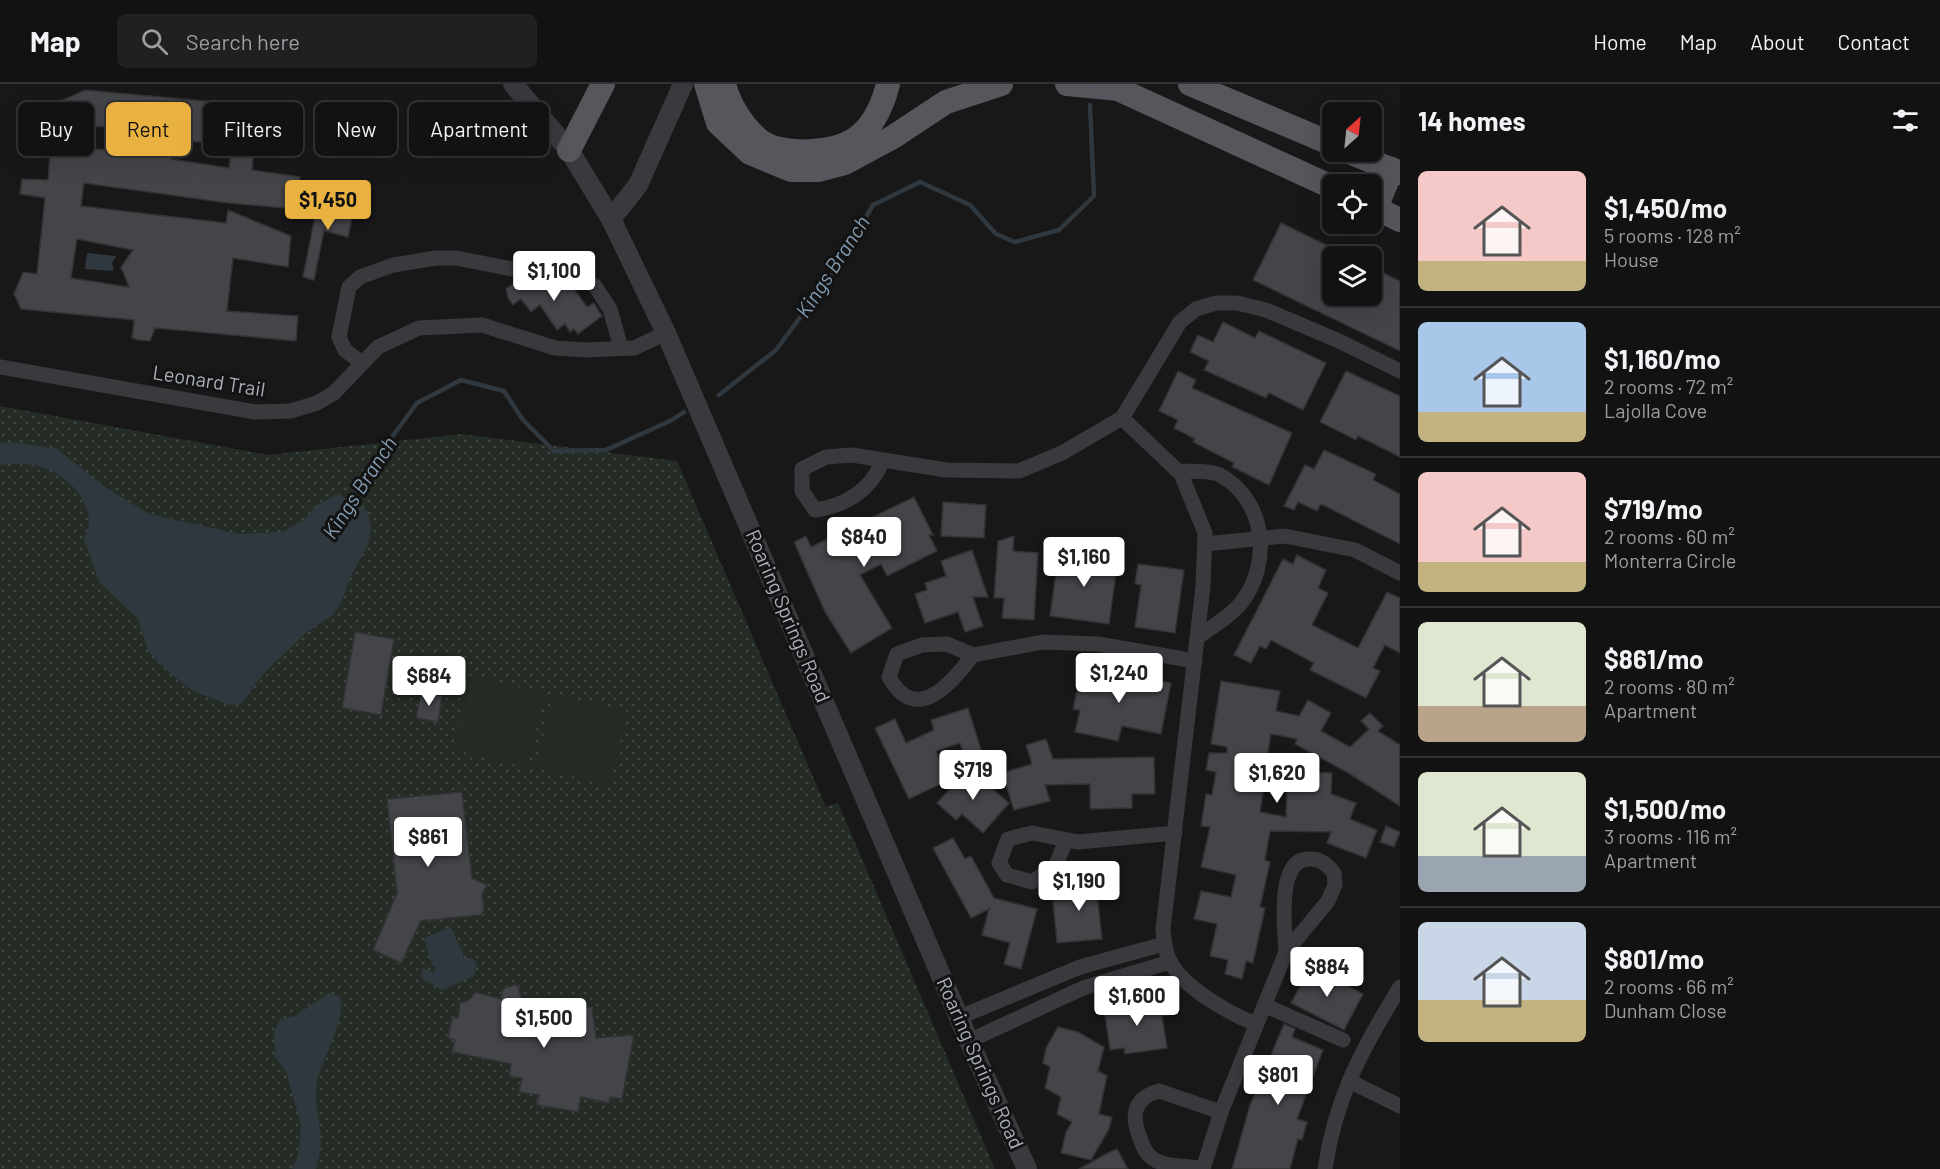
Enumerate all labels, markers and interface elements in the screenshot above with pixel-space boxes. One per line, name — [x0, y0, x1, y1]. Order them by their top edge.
search box — [117, 14, 537, 68]
text: Map — [30, 24, 81, 58]
icon: search — [138, 25, 171, 58]
text: Search here — [186, 28, 300, 54]
text: Home — [1593, 29, 1647, 54]
text: Map — [1680, 29, 1717, 54]
text: About — [1750, 29, 1805, 54]
text: Contact — [1838, 29, 1910, 54]
chip: Buy — [18, 102, 94, 156]
chip: Rent — [106, 102, 191, 156]
chip: Filters — [203, 102, 303, 156]
chip: New — [315, 102, 397, 156]
chip: Apartment — [409, 102, 549, 156]
north arrow — [1322, 102, 1382, 162]
map controls — [1322, 102, 1382, 306]
icon: filters — [1889, 104, 1922, 137]
text: 14 homes — [1418, 105, 1525, 136]
button: locate — [1322, 174, 1382, 234]
pin: $1,450 — [279, 180, 377, 231]
text: $1,450 — [299, 187, 357, 211]
text: $1,450/mo — [1604, 192, 1727, 223]
icon: home — [1466, 195, 1538, 267]
water label: Kings Branch — [789, 210, 874, 322]
text: 5 rooms · 128 m² — [1604, 223, 1741, 247]
button: layers — [1322, 246, 1382, 306]
text: House — [1604, 247, 1659, 271]
pin: $1,100 — [505, 251, 603, 302]
text: $1,100 — [527, 258, 581, 282]
text: $1,160/mo — [1604, 343, 1721, 374]
icon: home — [1466, 346, 1538, 418]
street label: Leonard Trail — [151, 359, 267, 401]
text: 2 rooms · 72 m² — [1604, 374, 1733, 398]
text: Lajolla Cove — [1604, 398, 1707, 422]
water label: Kings Branch — [316, 431, 401, 543]
text: $719/mo — [1604, 493, 1703, 524]
icon: home — [1466, 496, 1538, 568]
pin: $840 — [828, 517, 900, 568]
text: $840 — [841, 524, 887, 548]
text: 2 rooms · 60 m² — [1604, 524, 1735, 548]
street label: Roaring Springs Road — [742, 526, 836, 706]
pin: $1,160 — [1035, 537, 1133, 588]
text: $1,160 — [1057, 544, 1111, 568]
text: Monterra Circle — [1604, 548, 1736, 572]
text: $861/mo — [1604, 643, 1704, 674]
icon: home — [1466, 646, 1538, 718]
pin: $1,240 — [1070, 653, 1168, 704]
pin: $684 — [393, 656, 465, 707]
text: $1,240 — [1090, 660, 1148, 684]
text: $684 — [406, 663, 452, 687]
text: 2 rooms · 80 m² — [1604, 674, 1735, 698]
text: Apartment — [1604, 698, 1697, 722]
pin: $719 — [937, 750, 1009, 801]
pin: $1,620 — [1228, 753, 1326, 804]
text: $719 — [953, 757, 993, 781]
text: $1,620 — [1248, 760, 1306, 784]
text: $1,500/mo — [1604, 793, 1726, 824]
icon: home — [1466, 796, 1538, 868]
pin: $861 — [392, 817, 464, 868]
text: $861 — [408, 824, 448, 848]
text: 3 rooms · 116 m² — [1604, 824, 1737, 848]
text: Apartment — [1604, 848, 1697, 872]
pin: $1,190 — [1030, 861, 1128, 912]
text: $1,190 — [1053, 868, 1105, 892]
text: $801/mo — [1604, 943, 1704, 974]
icon: home — [1466, 946, 1538, 1018]
pin: $884 — [1291, 947, 1363, 998]
text: $884 — [1304, 954, 1350, 978]
street label: Roaring Springs Road — [932, 973, 1030, 1152]
text: 2 rooms · 66 m² — [1604, 974, 1734, 998]
pin: $1,600 — [1088, 976, 1186, 1027]
text: $1,600 — [1108, 983, 1166, 1007]
pin: $1,500 — [495, 998, 593, 1049]
text: Dunham Close — [1604, 998, 1727, 1022]
text: $1,500 — [515, 1005, 573, 1029]
pin: $801 — [1242, 1055, 1314, 1106]
text: $801 — [1258, 1062, 1298, 1086]

